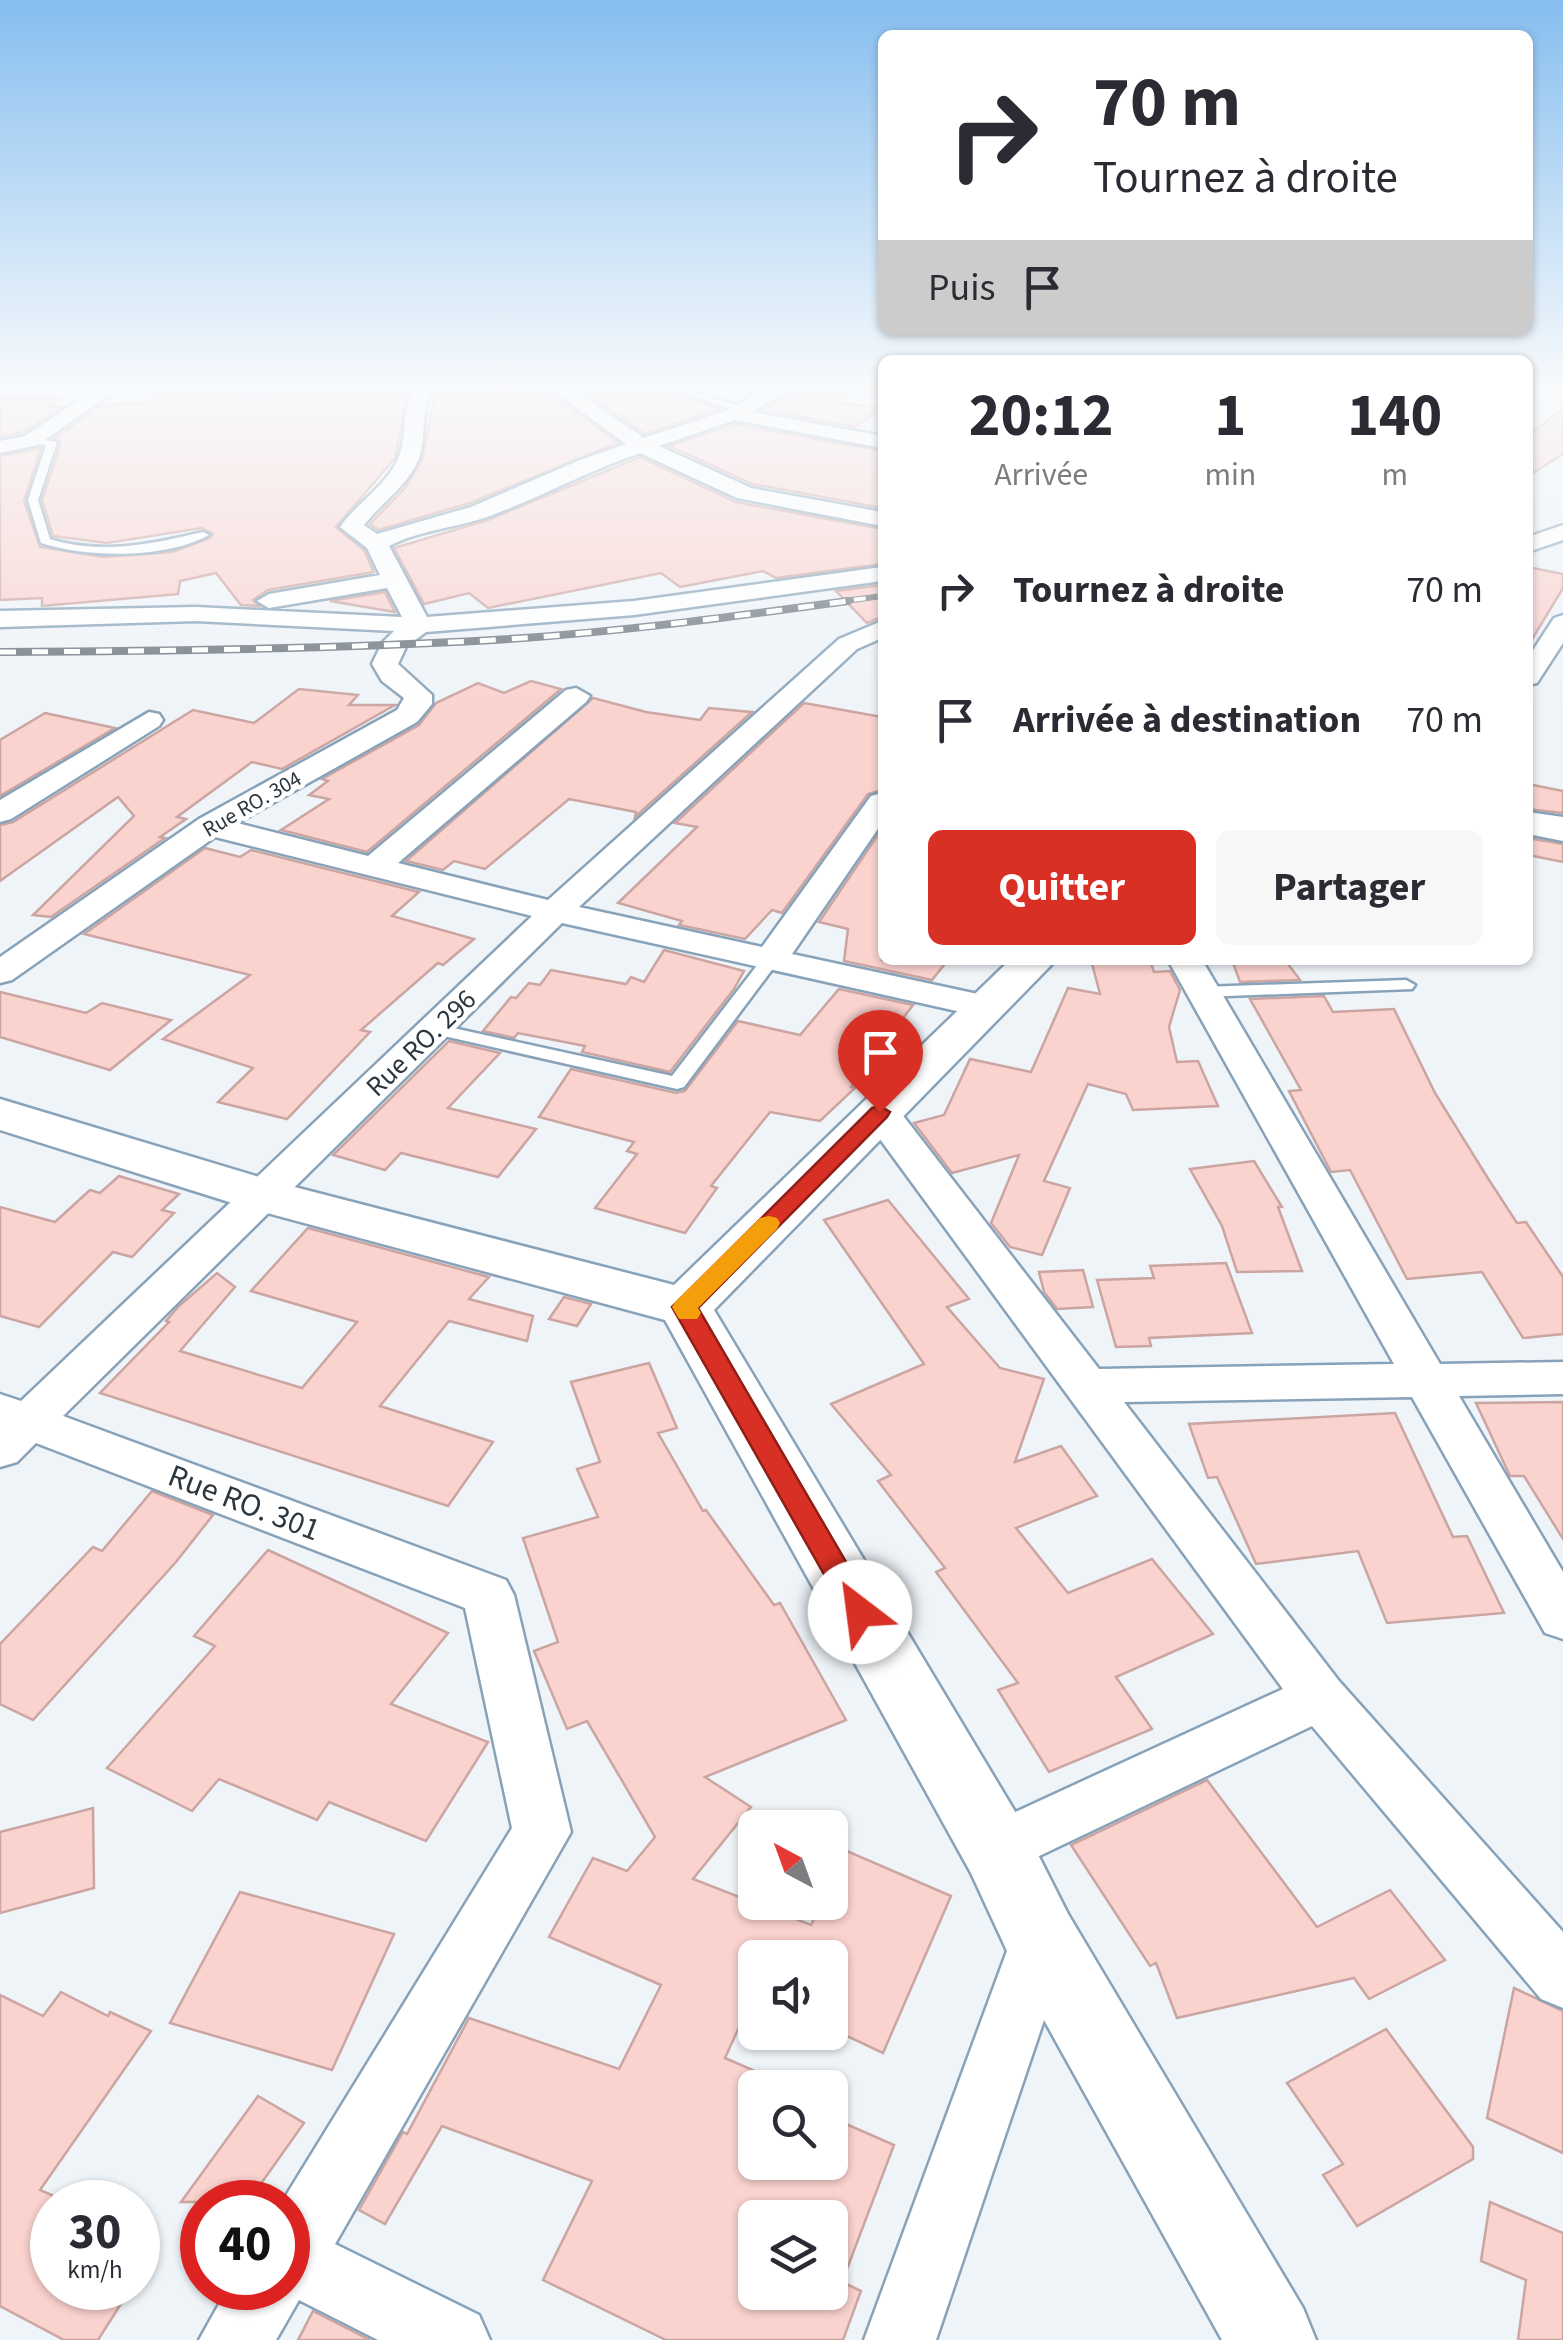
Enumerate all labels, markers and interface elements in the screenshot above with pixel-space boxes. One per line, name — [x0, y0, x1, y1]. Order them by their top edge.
text: 70 m — [1093, 53, 1241, 153]
icon: right — [928, 70, 1058, 200]
text: Tournez à droite — [1093, 146, 1398, 210]
icon: arrive — [1015, 260, 1070, 315]
text: Puis — [928, 261, 995, 315]
text: 20:12 — [969, 374, 1114, 459]
text: 1 — [1215, 374, 1246, 459]
text: 140 — [1347, 374, 1442, 459]
text: Arrivée — [994, 452, 1088, 498]
text: min — [1204, 452, 1256, 498]
text: m — [1381, 452, 1408, 498]
icon: right — [928, 563, 983, 618]
text: Tournez à droite — [1013, 563, 1285, 617]
text: 70 m — [1406, 563, 1483, 617]
icon: arrive — [928, 693, 983, 748]
text: Arrivée à destination — [1013, 693, 1361, 747]
text: 70 m — [1406, 693, 1483, 747]
street label: Rue RO. 304 — [197, 763, 308, 845]
button: Quitter — [928, 830, 1196, 945]
button: Partager — [1216, 830, 1483, 945]
street label: Rue RO. 296 — [357, 980, 485, 1106]
pin — [838, 1010, 923, 1113]
icon: arrive — [853, 1025, 908, 1080]
street label: Rue RO. 301 — [161, 1453, 327, 1553]
position arrow — [808, 1560, 912, 1664]
north arrow — [738, 1810, 848, 1920]
map controls — [738, 1810, 848, 2310]
button: sound — [738, 1940, 848, 2050]
button: search — [738, 2070, 848, 2180]
speed limit sign: 40 — [180, 2180, 310, 2310]
text: 30 — [69, 2197, 121, 2268]
button: layers — [738, 2200, 848, 2310]
text: km/h — [67, 2252, 123, 2288]

